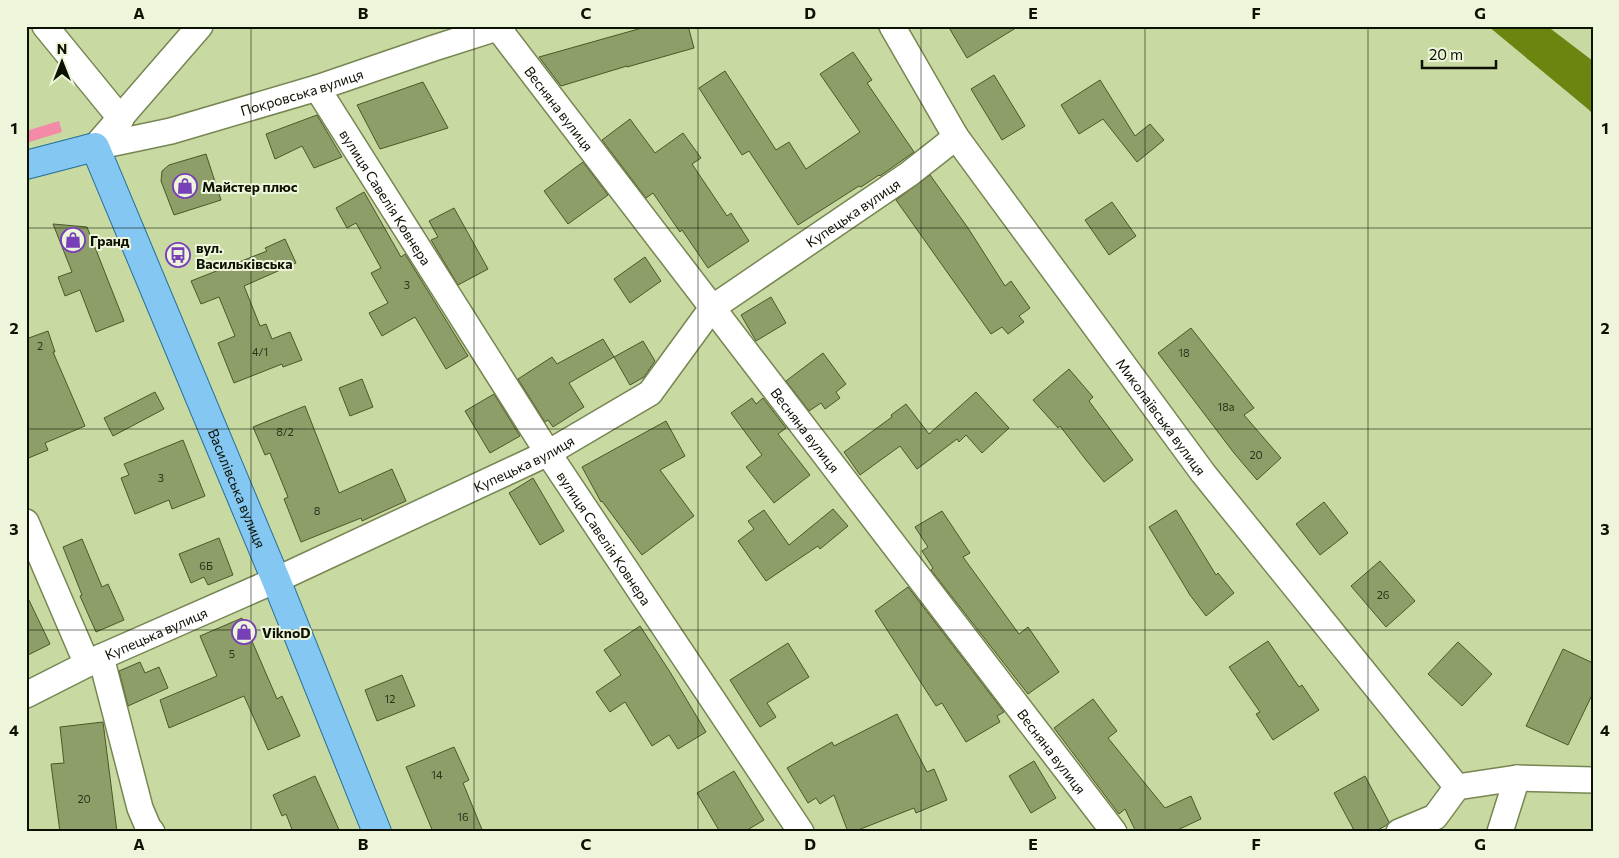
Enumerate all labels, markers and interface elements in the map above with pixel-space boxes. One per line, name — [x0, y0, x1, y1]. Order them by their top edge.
text: A — [133, 3, 145, 22]
text: B — [358, 3, 369, 22]
text: C — [581, 3, 592, 22]
text: D — [804, 3, 816, 22]
text: E — [1028, 3, 1038, 22]
text: F — [1251, 3, 1261, 22]
text: G — [1474, 3, 1486, 22]
north arrow — [38, 38, 88, 88]
scale bar — [1422, 38, 1495, 70]
text: N — [57, 40, 67, 57]
text: 20 m — [1429, 45, 1463, 63]
street label: Весняна вулиця — [522, 62, 597, 154]
street label: Покровська вулиця — [238, 64, 365, 119]
text: 1 — [10, 118, 18, 137]
text: 1 — [1601, 118, 1609, 137]
street label: вулиця Савелія Ковнера — [337, 126, 435, 268]
shop icon: Майстер плюс — [172, 173, 198, 199]
street label: Купецька вулиця — [802, 174, 903, 250]
place label: Майстер плюс — [202, 178, 298, 195]
shop icon: Гранд — [60, 227, 86, 253]
place label: Гранд — [90, 232, 130, 249]
place label: вул. Васильківська — [196, 239, 293, 272]
bus stop icon: вул. Васильківська — [165, 242, 191, 268]
house number: 3 — [404, 278, 410, 291]
text: 2 — [9, 318, 19, 337]
text: 2 — [1600, 318, 1610, 337]
house number: 2 — [37, 339, 43, 352]
house number: 4/1 — [252, 345, 268, 358]
house number: 18 — [1178, 346, 1190, 359]
street label: Миколаївська вулиця — [1113, 355, 1210, 478]
street label: Весняна вулиця — [768, 384, 844, 476]
house number: 18а — [1217, 400, 1235, 413]
house number: 8/2 — [276, 425, 294, 438]
street label: Василівська вулиця — [205, 426, 270, 550]
street label: Купецька вулиця — [471, 431, 577, 495]
house number: 20 — [1249, 448, 1263, 461]
street label: вулиця Савелія Ковнера — [554, 468, 655, 608]
house number: 3 — [158, 471, 164, 484]
house number: 8 — [314, 504, 321, 517]
text: 3 — [9, 519, 19, 538]
text: 3 — [1600, 519, 1610, 538]
house number: 6Б — [199, 559, 213, 572]
house number: 26 — [1377, 588, 1390, 601]
street label: Купецька вулиця — [102, 603, 210, 663]
shop icon: ViknoD — [231, 619, 257, 645]
place label: ViknoD — [262, 624, 311, 641]
house number: 5 — [229, 647, 235, 660]
house number: 12 — [385, 692, 395, 705]
street label: Весняна вулиця — [1014, 705, 1090, 797]
text: 4 — [9, 720, 19, 739]
text: 4 — [1600, 720, 1610, 739]
house number: 14 — [431, 768, 443, 781]
house number: 20 — [77, 792, 91, 805]
house number: 16 — [457, 810, 469, 823]
text: A — [133, 834, 145, 853]
text: B — [358, 834, 369, 853]
text: C — [581, 834, 592, 853]
text: D — [804, 834, 816, 853]
text: E — [1028, 834, 1038, 853]
text: F — [1251, 834, 1261, 853]
text: G — [1474, 834, 1486, 853]

